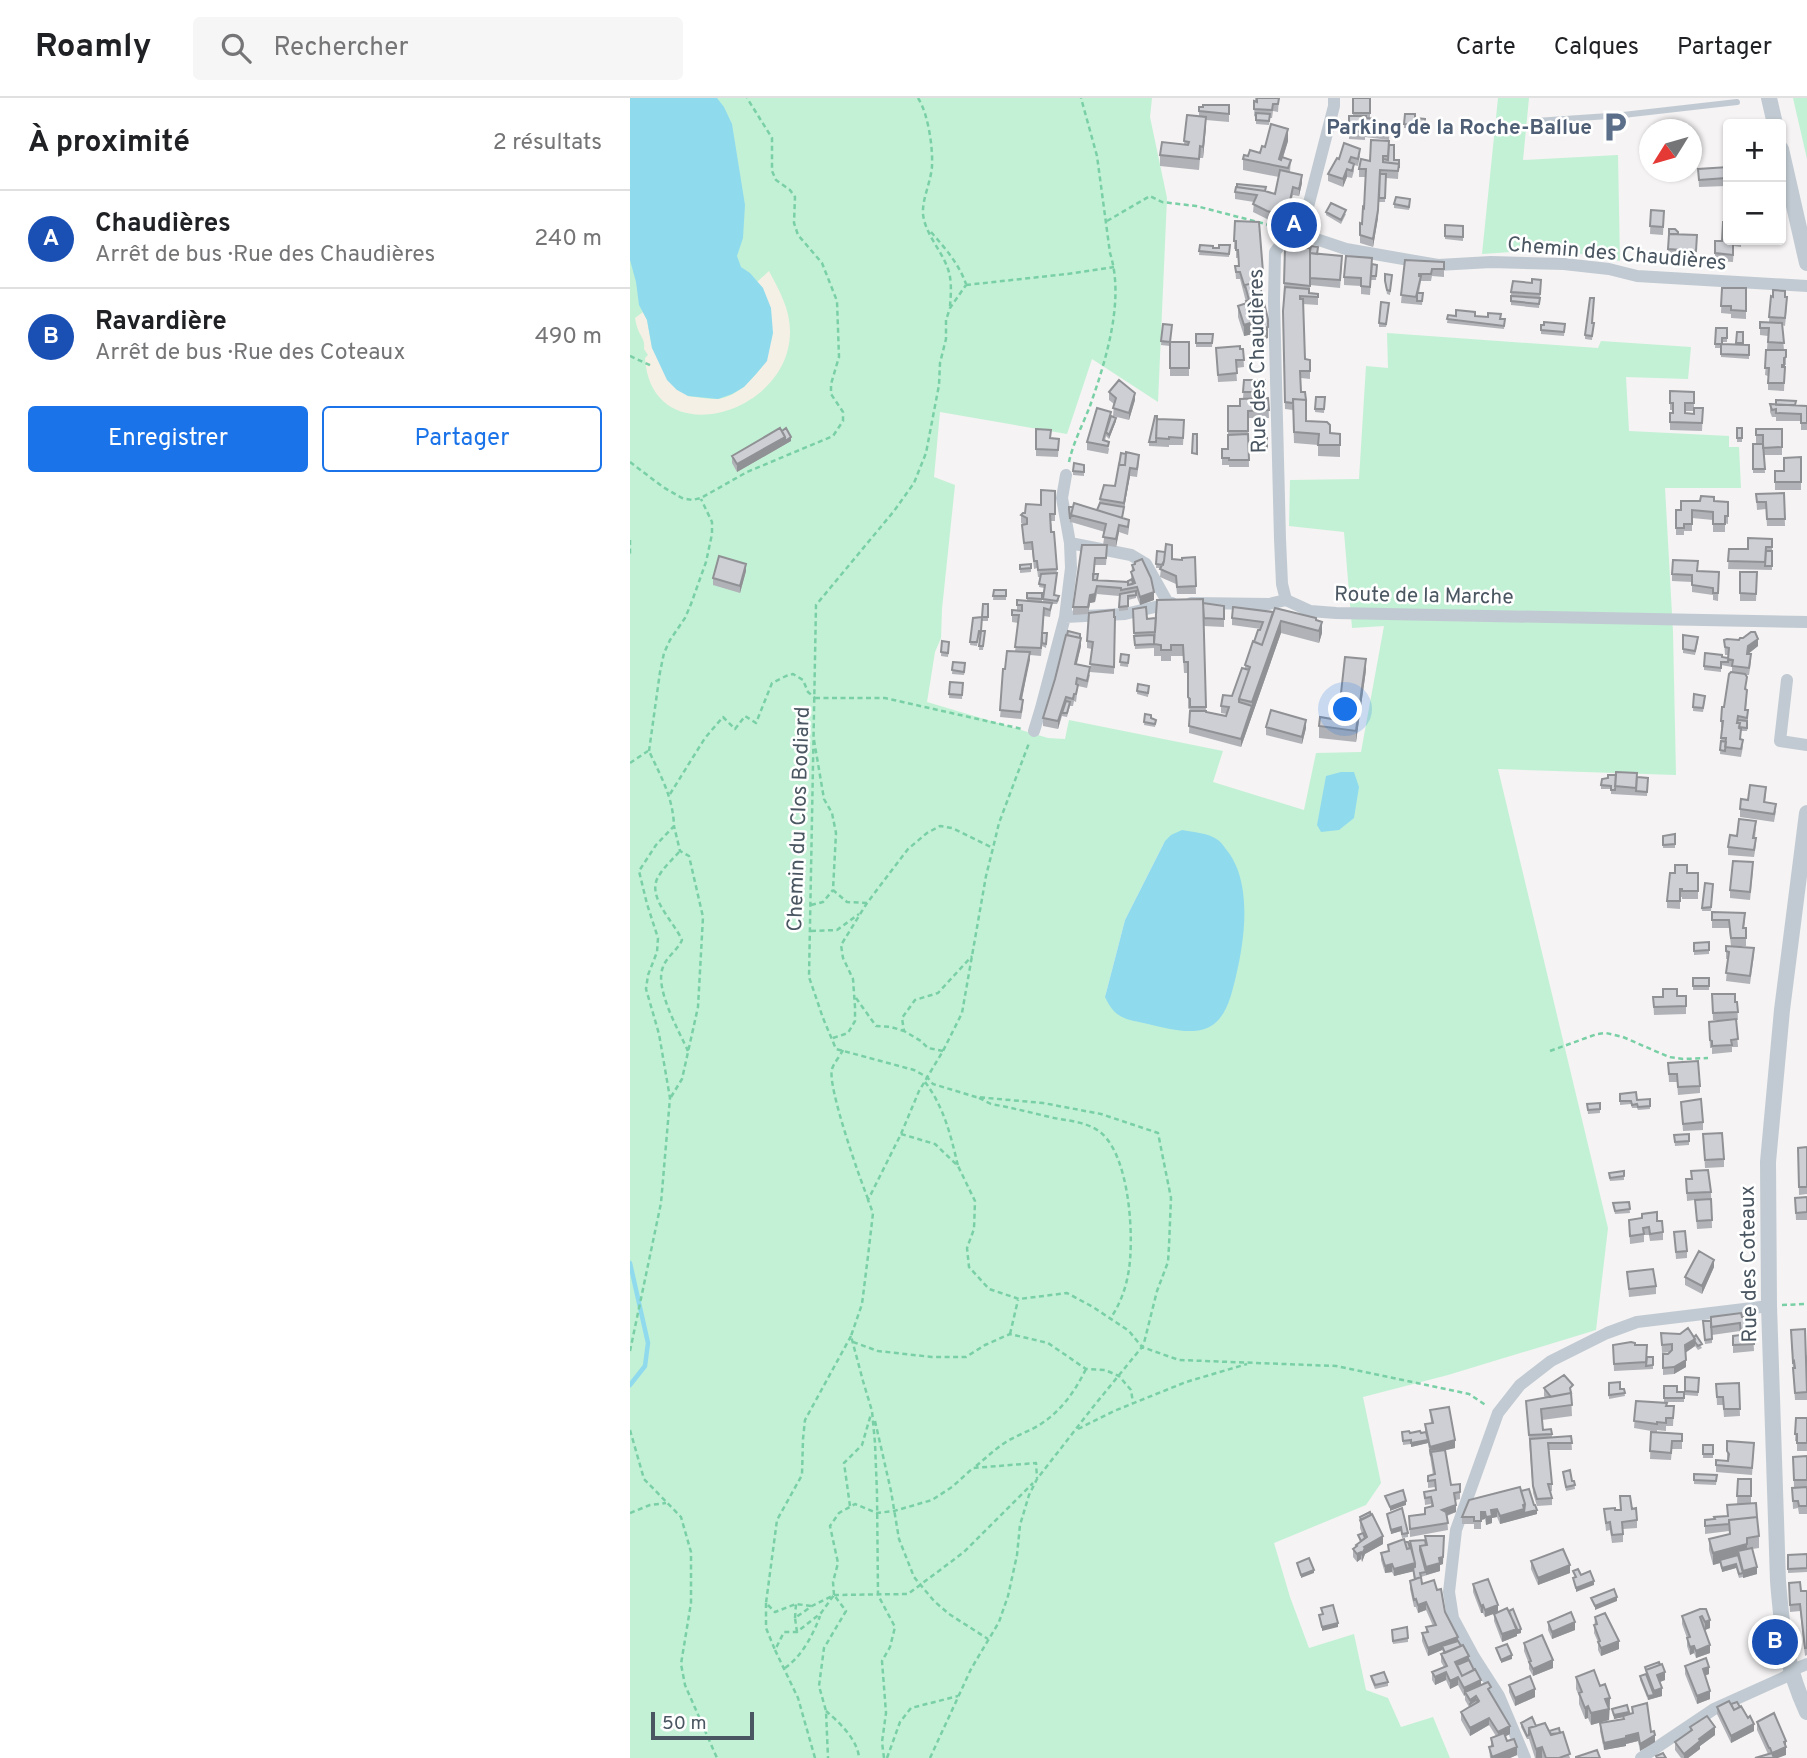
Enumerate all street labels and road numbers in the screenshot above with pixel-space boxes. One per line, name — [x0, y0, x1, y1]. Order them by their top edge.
street label: Chemin des Chaudières — [1506, 231, 1728, 278]
street label: Rue des Chaudières — [1243, 268, 1274, 453]
street label: Route de la Marche — [1334, 581, 1514, 612]
street label: Chemin du Clos Bodiard — [782, 706, 817, 932]
street label: Rue des Coteaux — [1735, 1185, 1764, 1343]

